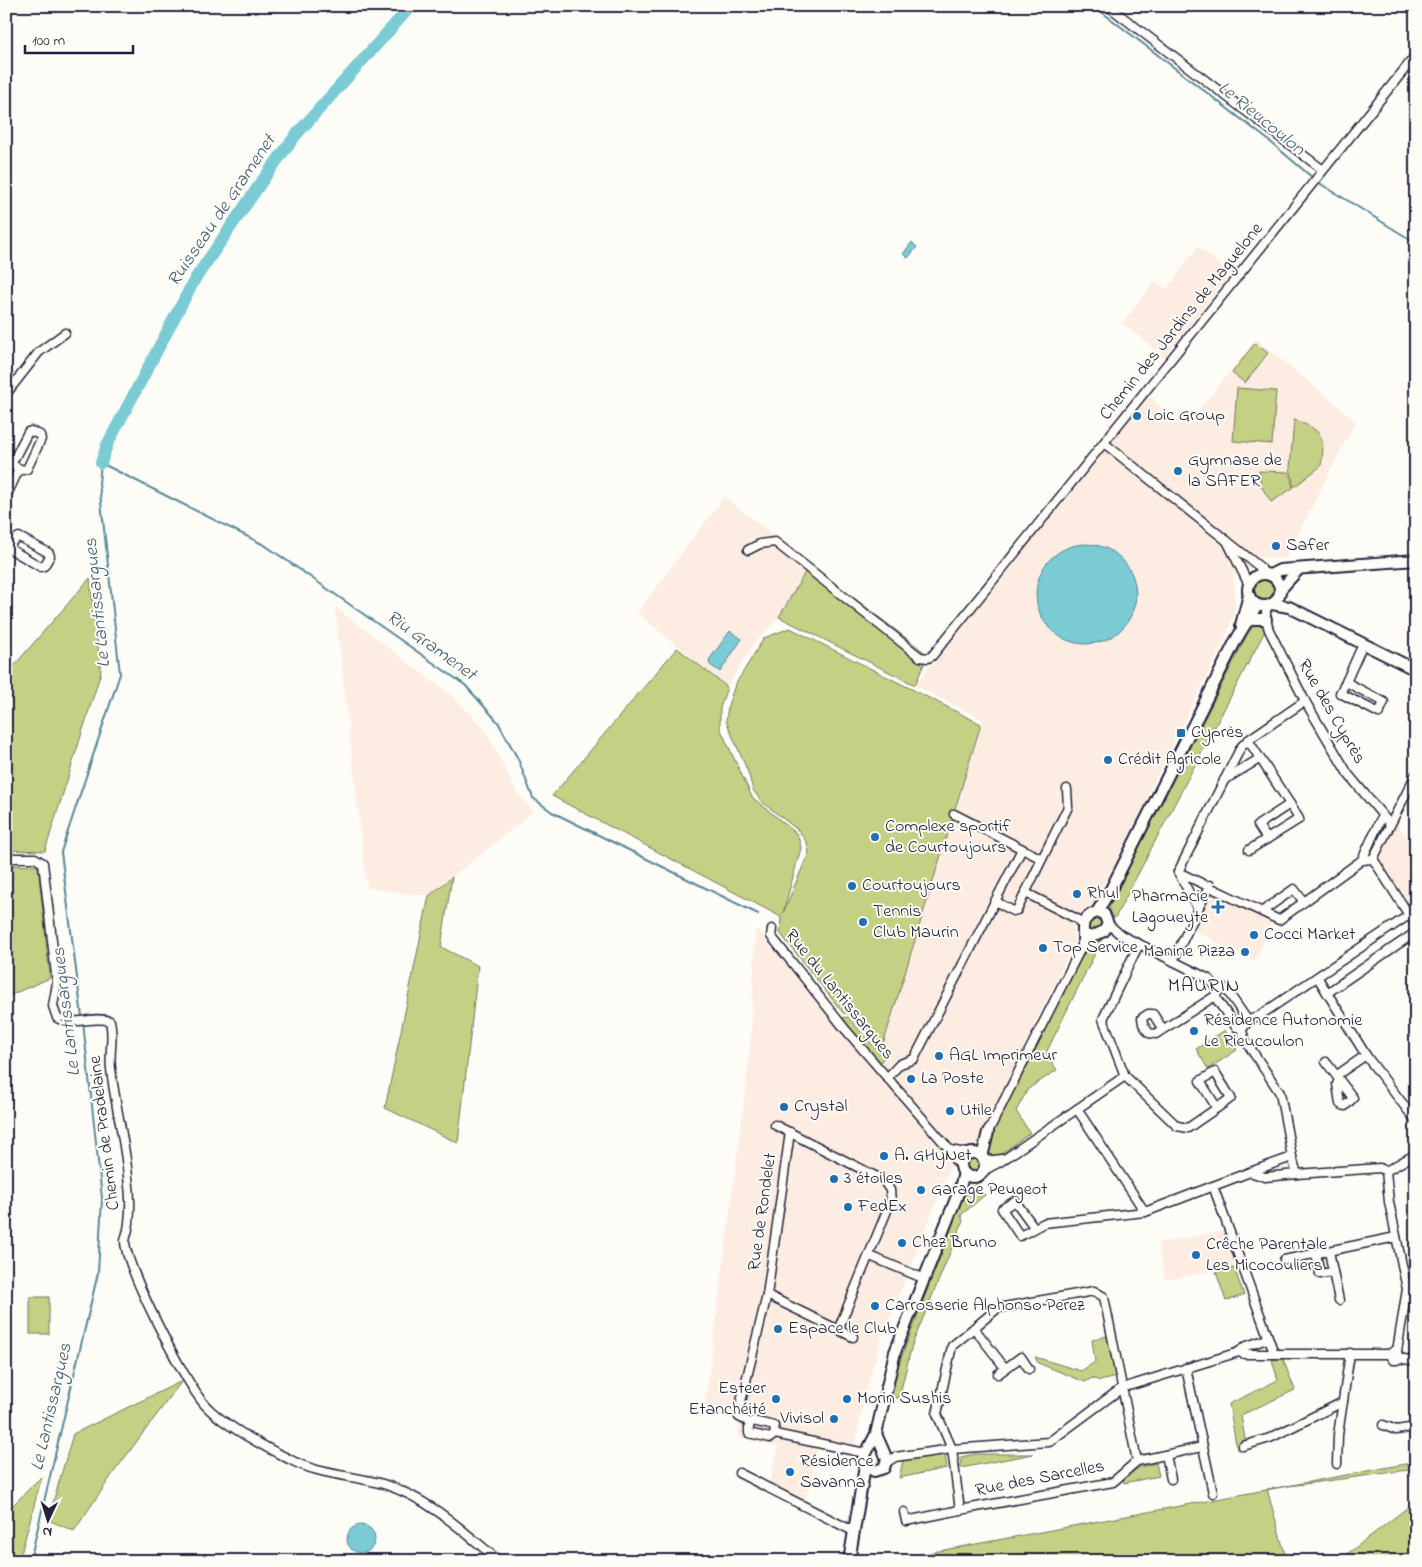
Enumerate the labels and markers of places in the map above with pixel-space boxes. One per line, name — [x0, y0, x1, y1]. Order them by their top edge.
place label: Loic Group — [1147, 403, 1225, 429]
marker: Loic Group — [1131, 410, 1143, 422]
place label: Gymnase de la SAFER — [1188, 448, 1283, 495]
marker: Gymnase de la SAFER — [1172, 465, 1184, 477]
place label: Safer — [1286, 533, 1330, 559]
marker: Safer — [1270, 540, 1282, 552]
place label: Cyprès — [1191, 720, 1244, 746]
marker: Cyprès — [1175, 727, 1187, 739]
place label: Crédit Agricole — [1118, 747, 1222, 774]
marker: Crédit Agricole — [1102, 754, 1114, 766]
place label: Complexe sportif de Courtoujours — [885, 814, 1011, 861]
marker: Complexe sportif de Courtoujours — [869, 831, 881, 843]
place label: Courtoujours — [862, 873, 961, 899]
marker: Courtoujours — [846, 880, 858, 892]
place label: Rhul — [1087, 881, 1119, 907]
place label: Pharmacie Lagoueyte — [1132, 884, 1209, 932]
marker: Rhul — [1071, 888, 1083, 900]
place label: Tennis Club Maurin — [873, 899, 959, 946]
marker: Pharmacie Lagoueyte — [1212, 901, 1224, 913]
marker: Tennis Club Maurin — [857, 916, 869, 928]
place label: Cocci Market — [1264, 922, 1355, 948]
marker: Cocci Market — [1248, 929, 1260, 941]
place label: Top Service — [1053, 935, 1139, 961]
place label: Manine Pizza — [1143, 939, 1235, 965]
marker: Top Service — [1037, 942, 1049, 954]
marker: Manine Pizza — [1239, 946, 1251, 958]
place label: Résidence Autonomie Le Rieucoulon — [1204, 1008, 1363, 1055]
marker: Résidence Autonomie Le Rieucoulon — [1188, 1025, 1200, 1037]
place label: AGL Imprimeur — [949, 1043, 1058, 1069]
marker: AGL Imprimeur — [933, 1050, 945, 1062]
place label: La Poste — [921, 1066, 985, 1092]
marker: La Poste — [905, 1073, 917, 1085]
place label: Crystal — [794, 1094, 847, 1120]
place label: Utile — [960, 1098, 993, 1124]
marker: Crystal — [778, 1101, 790, 1113]
marker: Utile — [944, 1105, 956, 1117]
place label: A. GHyNet — [894, 1143, 971, 1169]
marker: A. GHyNet — [878, 1150, 890, 1162]
place label: 3 étoiles — [844, 1166, 903, 1192]
marker: 3 étoiles — [828, 1173, 840, 1185]
place label: Garage Peugeot — [931, 1177, 1047, 1204]
marker: Garage Peugeot — [915, 1184, 927, 1196]
place label: FedEx — [857, 1194, 907, 1220]
marker: FedEx — [842, 1201, 854, 1213]
place label: Chez Bruno — [912, 1230, 997, 1256]
place label: Crêche Parentale Les Micocouliers — [1206, 1232, 1328, 1279]
marker: Chez Bruno — [896, 1237, 908, 1249]
marker: Crêche Parentale Les Micocouliers — [1190, 1249, 1202, 1261]
place label: Carrosserie Alphonso Perez — [885, 1293, 1085, 1319]
marker: Carrosserie Alphonso Perez — [869, 1300, 881, 1312]
place label: Espace le Club — [788, 1316, 897, 1342]
marker: Espace le Club — [772, 1323, 784, 1335]
place label: Esteer Etanchéité — [688, 1376, 767, 1423]
place label: Morin Sushis — [857, 1386, 951, 1412]
marker: Esteer Etanchéité — [770, 1393, 782, 1405]
marker: Morin Sushis — [841, 1393, 853, 1405]
place label: Vivisol — [779, 1406, 824, 1432]
marker: Vivisol — [828, 1413, 840, 1425]
place label: Résidence Savanna — [800, 1449, 874, 1496]
marker: Résidence Savanna — [784, 1466, 796, 1478]

